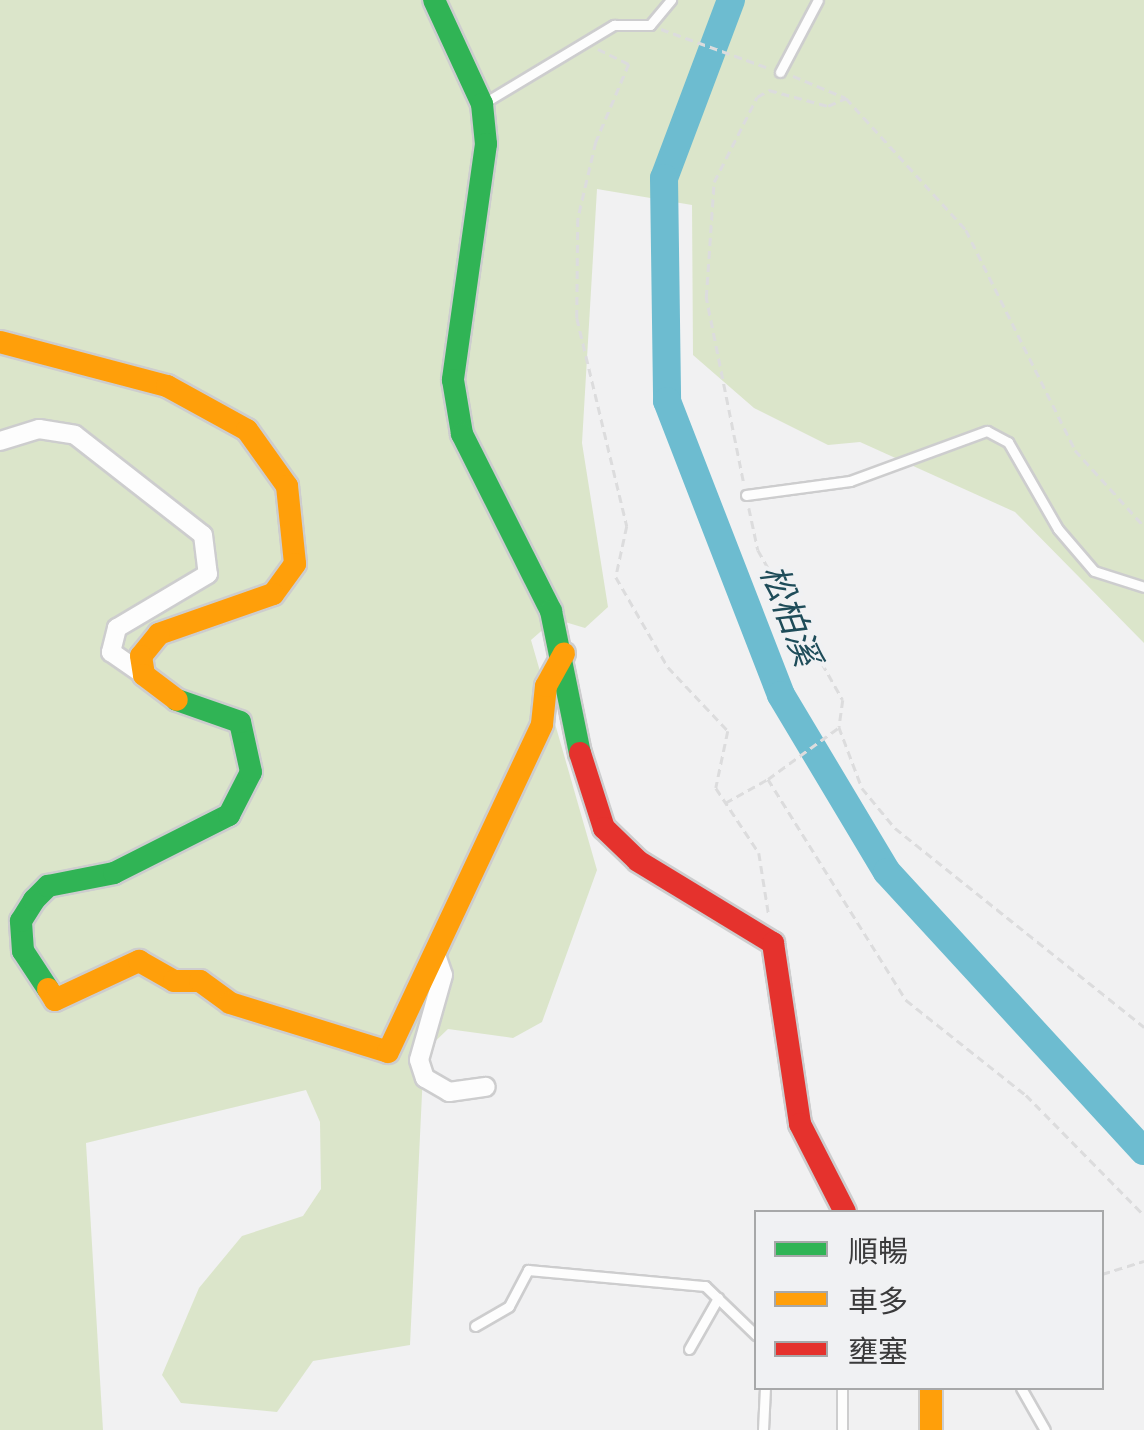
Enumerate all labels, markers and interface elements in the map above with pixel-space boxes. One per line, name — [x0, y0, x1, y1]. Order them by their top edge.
water label: 松柏溪 — [752, 558, 828, 672]
legend — [754, 1210, 1104, 1390]
text: 順暢 — [848, 1234, 908, 1269]
text: 車多 — [848, 1284, 908, 1319]
text: 壅塞 — [848, 1334, 908, 1369]

